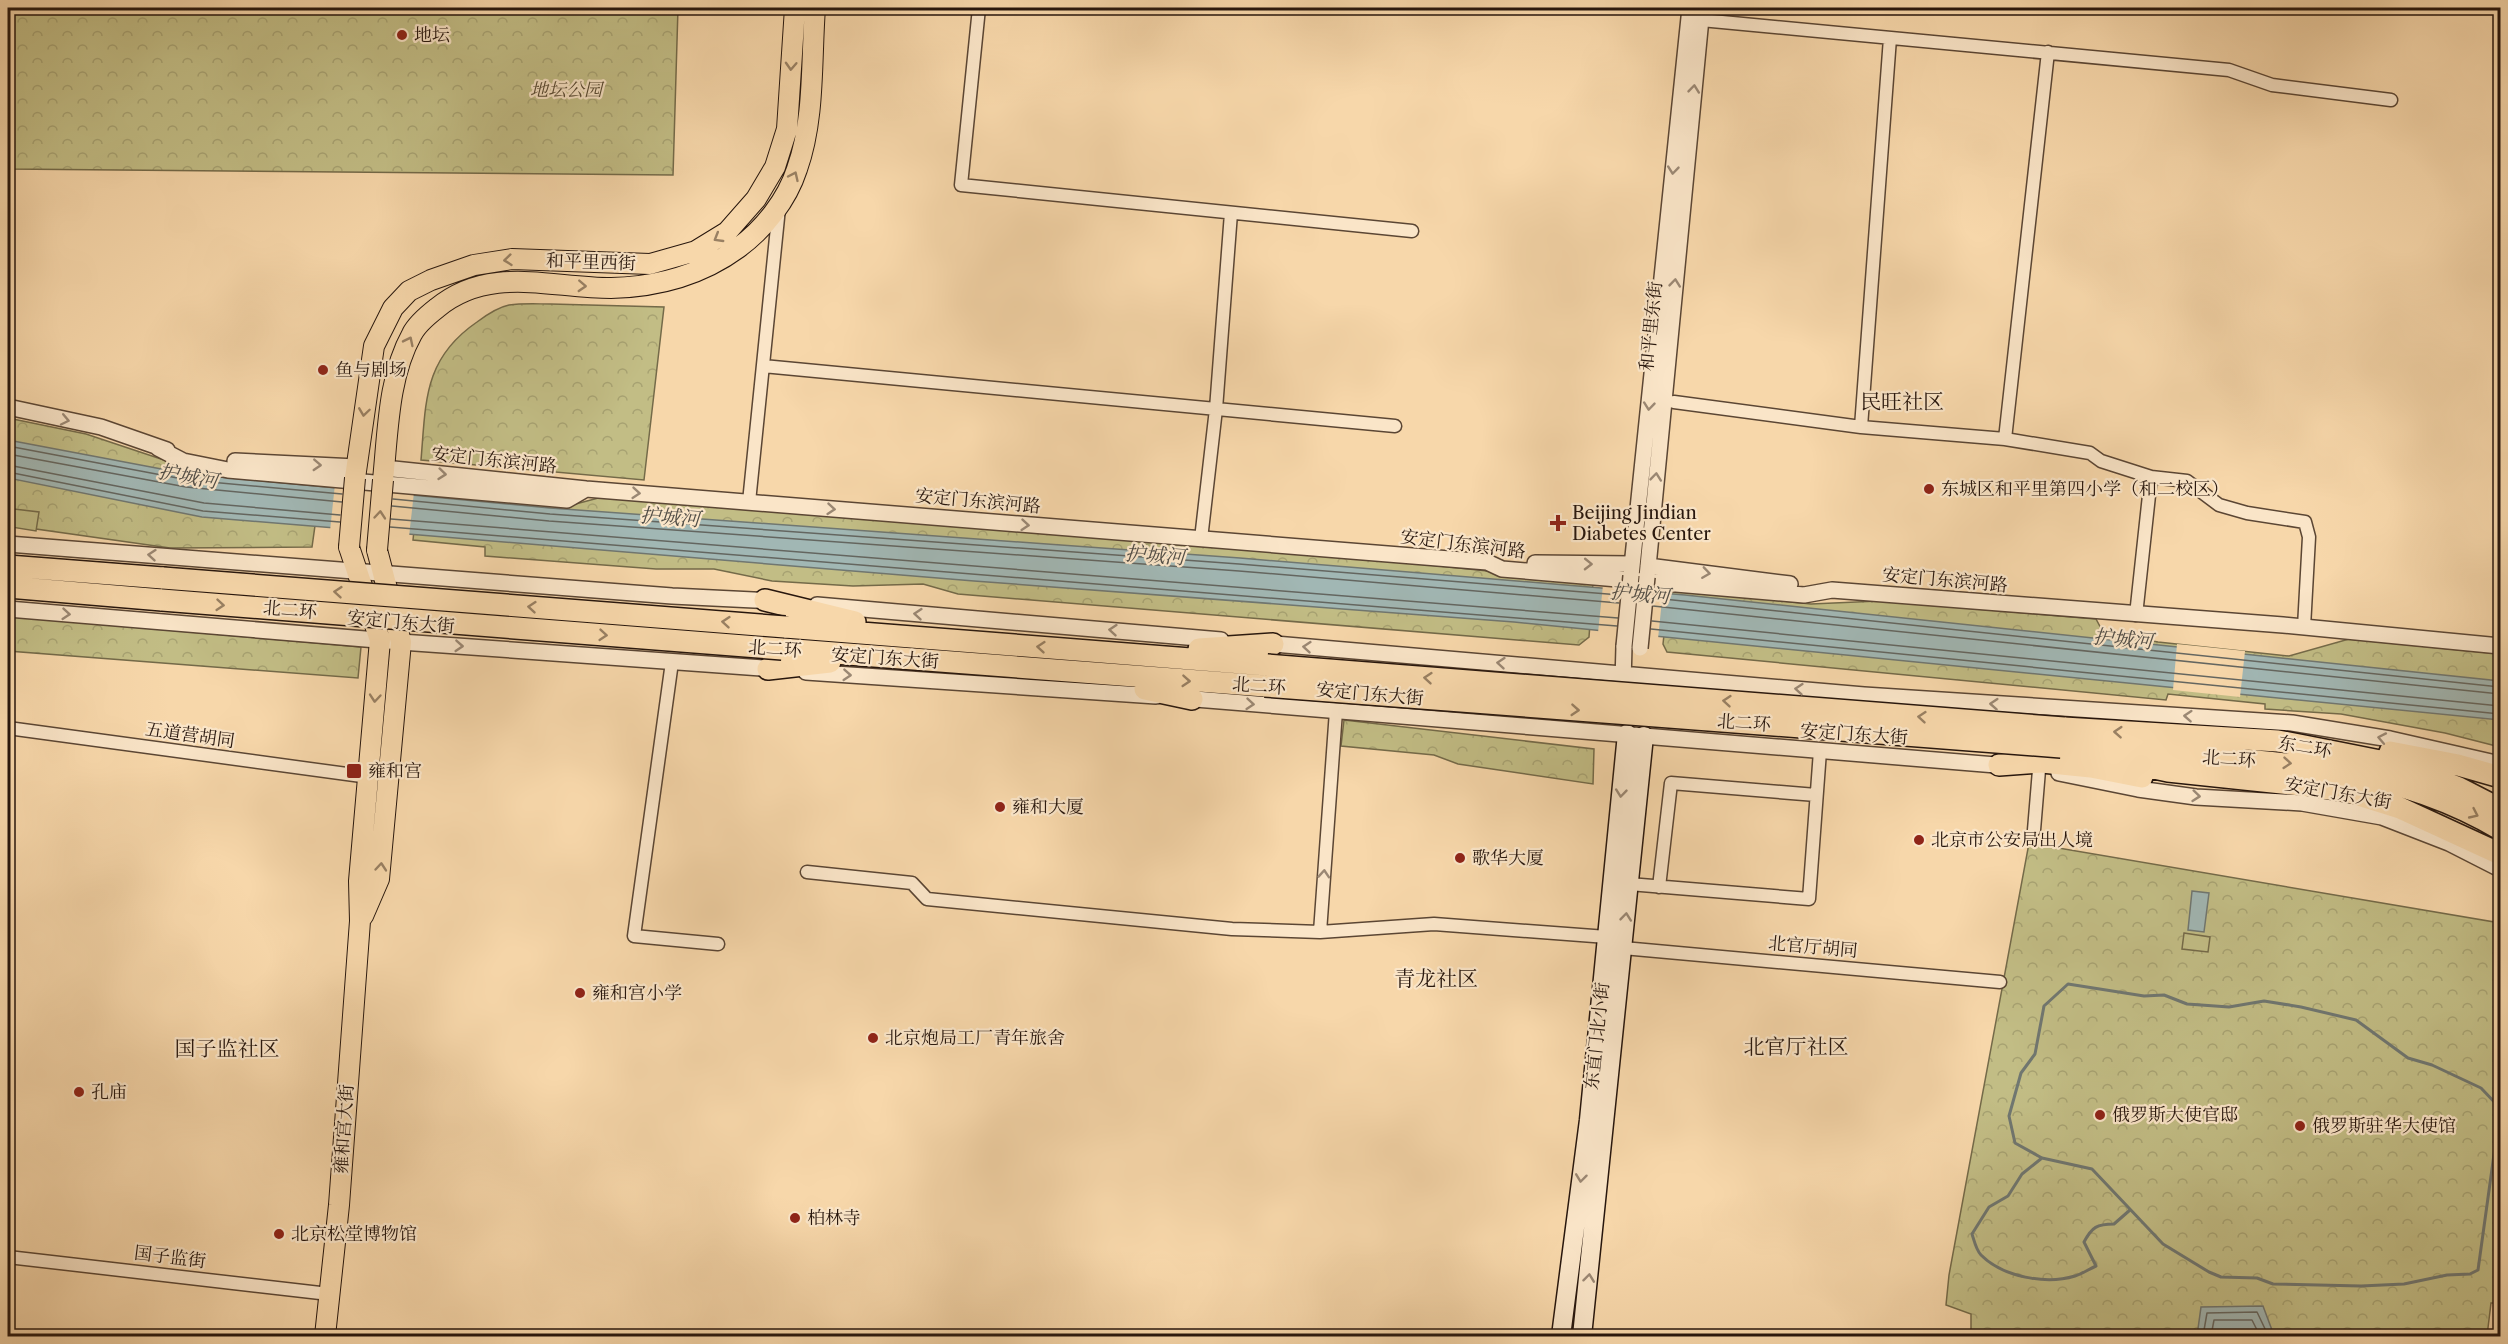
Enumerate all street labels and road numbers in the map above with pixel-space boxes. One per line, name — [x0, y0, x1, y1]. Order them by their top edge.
street label: 和平里西街 — [546, 249, 636, 275]
street label: 和平里东街 — [1635, 280, 1667, 372]
street label: 安定门东滨河路 — [430, 442, 558, 478]
street label: 安定门东滨河路 — [914, 485, 1042, 517]
street label: 安定门东滨河路 — [1399, 525, 1527, 563]
street label: 安定门东滨河路 — [1881, 564, 2009, 596]
street label: 北二环 — [262, 597, 318, 623]
street label: 安定门东大街 — [346, 606, 456, 638]
street label: 北二环 — [747, 636, 803, 662]
street label: 安定门东大街 — [830, 643, 940, 673]
street label: 北二环 — [1231, 673, 1287, 699]
street label: 安定门东大街 — [1315, 678, 1425, 710]
street label: 北二环 — [1716, 710, 1772, 736]
street label: 五道营胡同 — [144, 718, 236, 752]
street label: 安定门东大街 — [1799, 719, 1909, 749]
street label: 东二环 — [2277, 731, 2333, 763]
street label: 北二环 — [2201, 746, 2257, 772]
street label: 安定门东大街 — [2283, 773, 2393, 813]
street label: 北官厅胡同 — [1767, 932, 1859, 962]
street label: 东直门北小街 — [1580, 981, 1614, 1091]
street label: 雍和宫大街 — [330, 1083, 358, 1175]
street label: 国子监街 — [133, 1242, 207, 1272]

